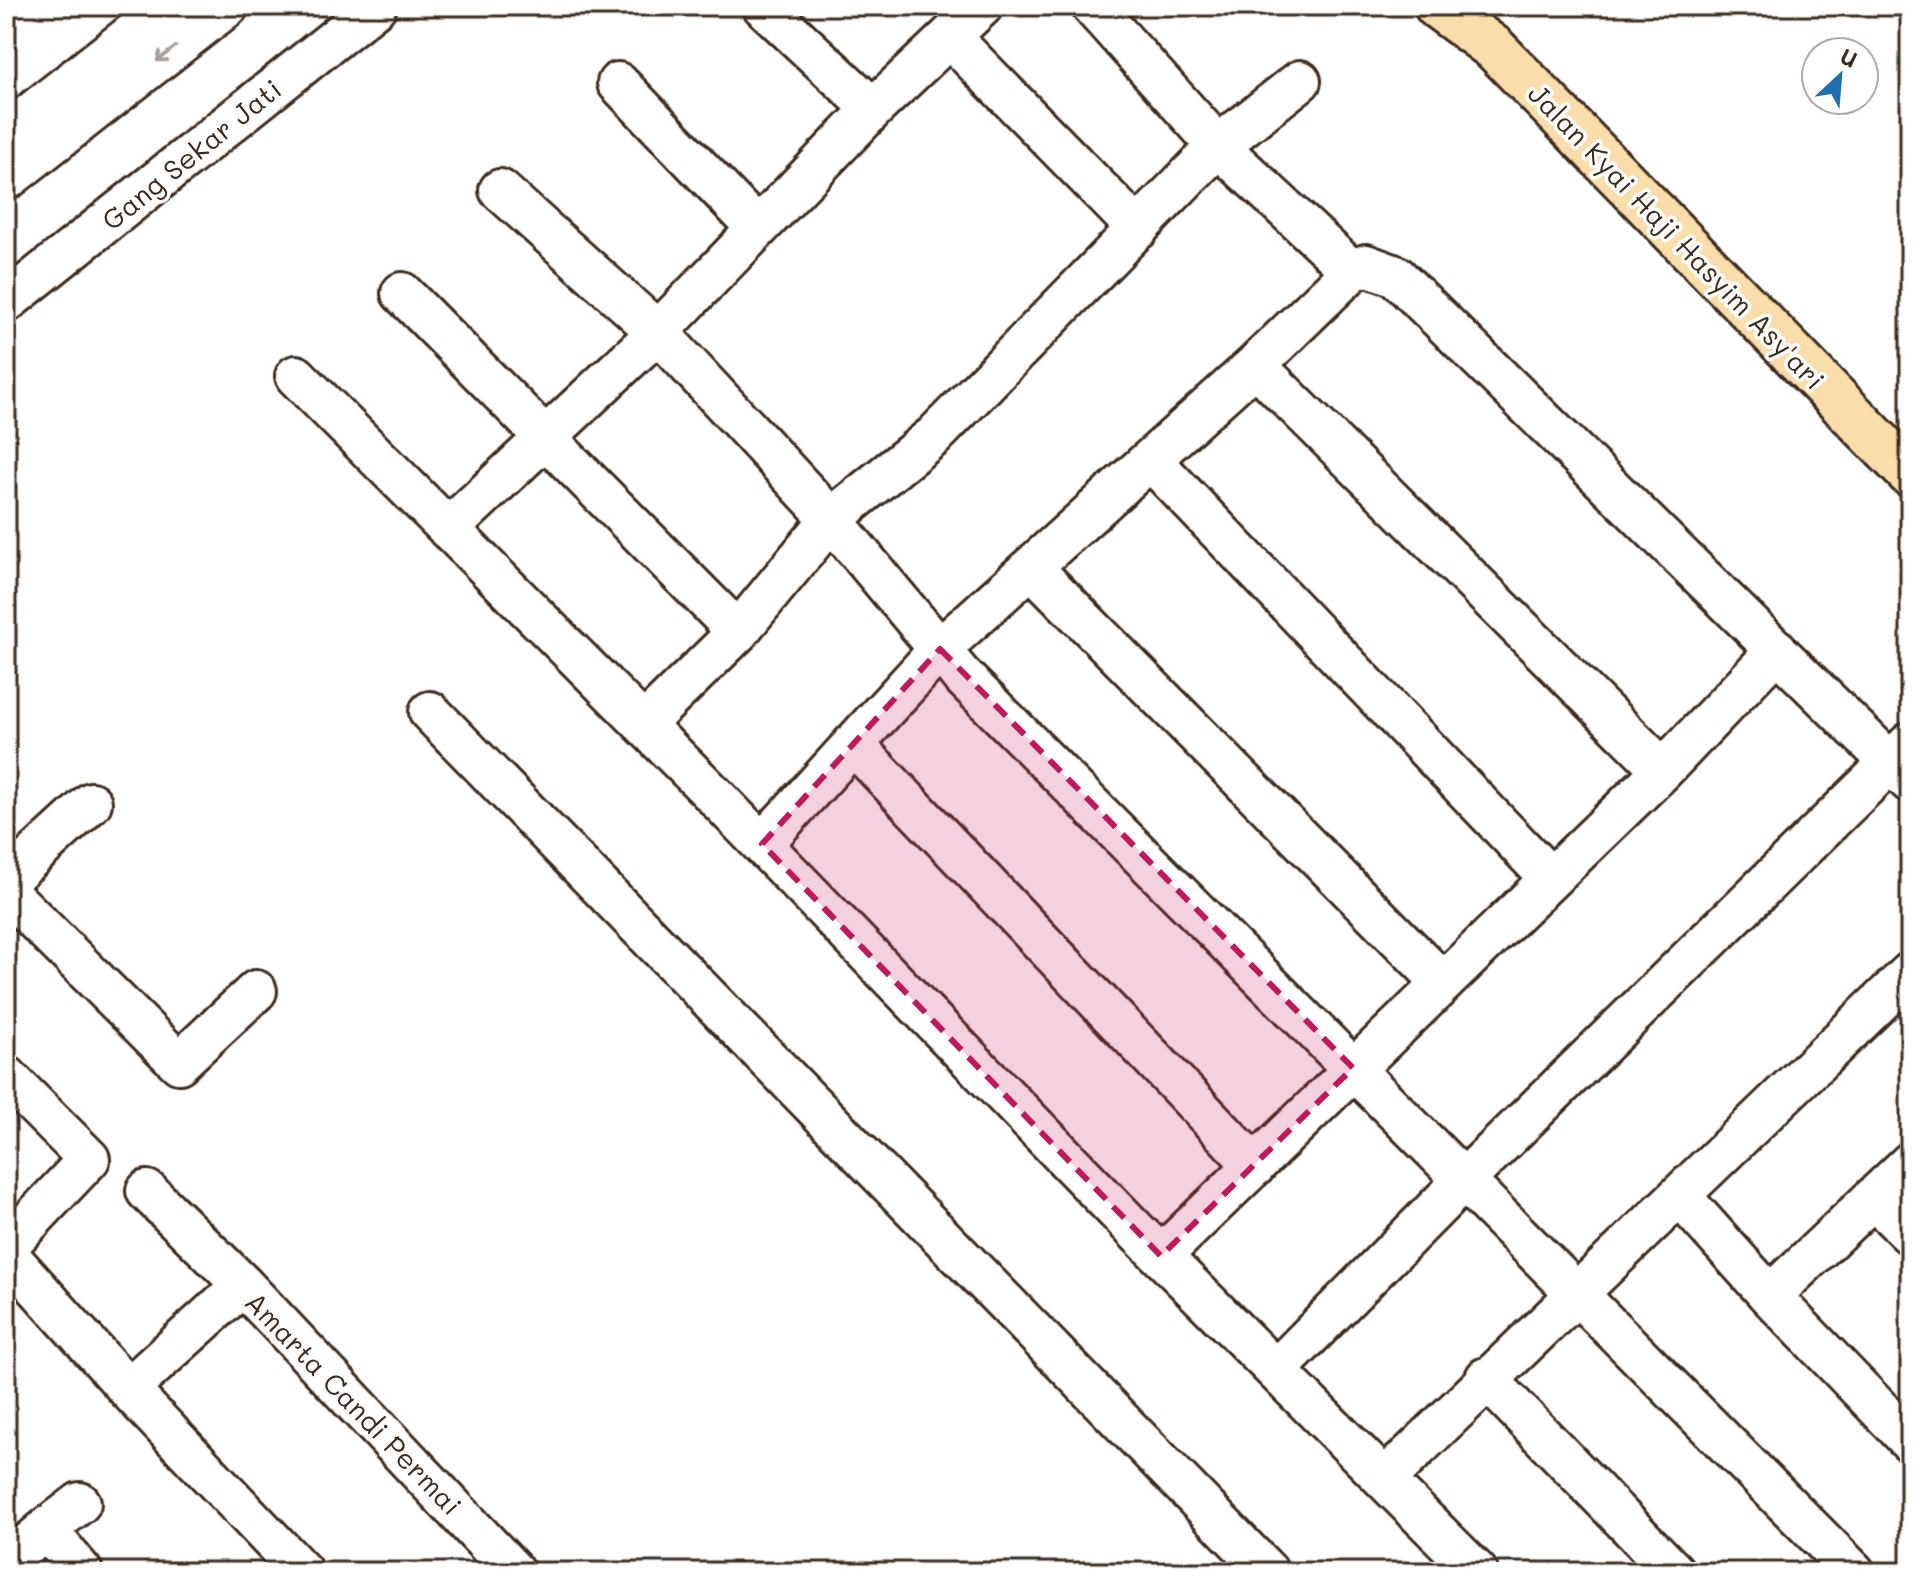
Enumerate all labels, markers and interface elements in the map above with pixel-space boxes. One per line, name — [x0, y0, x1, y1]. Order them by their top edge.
north arrow — [1800, 36, 1880, 116]
text: U — [1836, 41, 1862, 74]
one-way arrow — [156, 45, 178, 62]
street label: Gang Sekar Jati — [94, 70, 288, 238]
street label: Jalan Kyai Haji Hasyim Asy'ari — [1521, 75, 1833, 397]
street label: Amarta Candi Permai — [238, 1284, 470, 1522]

